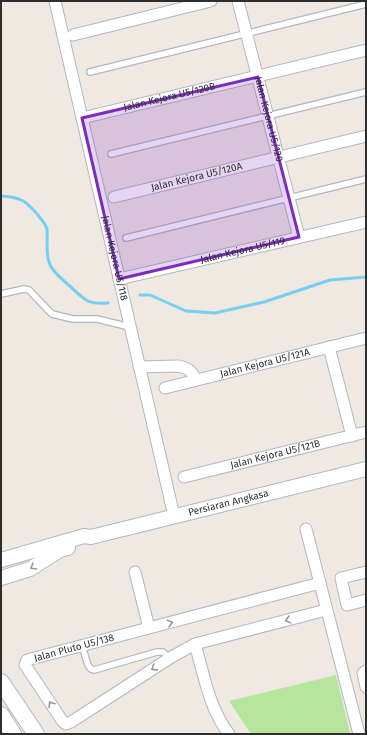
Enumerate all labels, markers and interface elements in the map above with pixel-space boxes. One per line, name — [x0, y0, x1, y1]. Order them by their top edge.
street label: Jalan Kejora U5/120 — [252, 75, 285, 163]
street label: Jalan Kejora U5/120B — [123, 80, 217, 114]
street label: Jalan Kejora U5/120A — [150, 160, 244, 194]
street label: Jalan Kejora U5/118 — [99, 215, 130, 302]
street label: Jalan Kejora U5/119 — [199, 235, 286, 266]
street label: Jalan Kejora U5/121A — [219, 346, 311, 380]
street label: Jalan Kejora U5/121B — [229, 438, 321, 471]
street label: Persiaran Angkasa — [187, 487, 270, 519]
one-way arrow — [30, 562, 37, 569]
one-way arrow — [285, 615, 292, 624]
one-way arrow — [167, 619, 174, 627]
street label: Jalan Pluto U5/138 — [33, 631, 116, 664]
one-way arrow — [151, 664, 158, 671]
one-way arrow — [48, 701, 56, 708]

